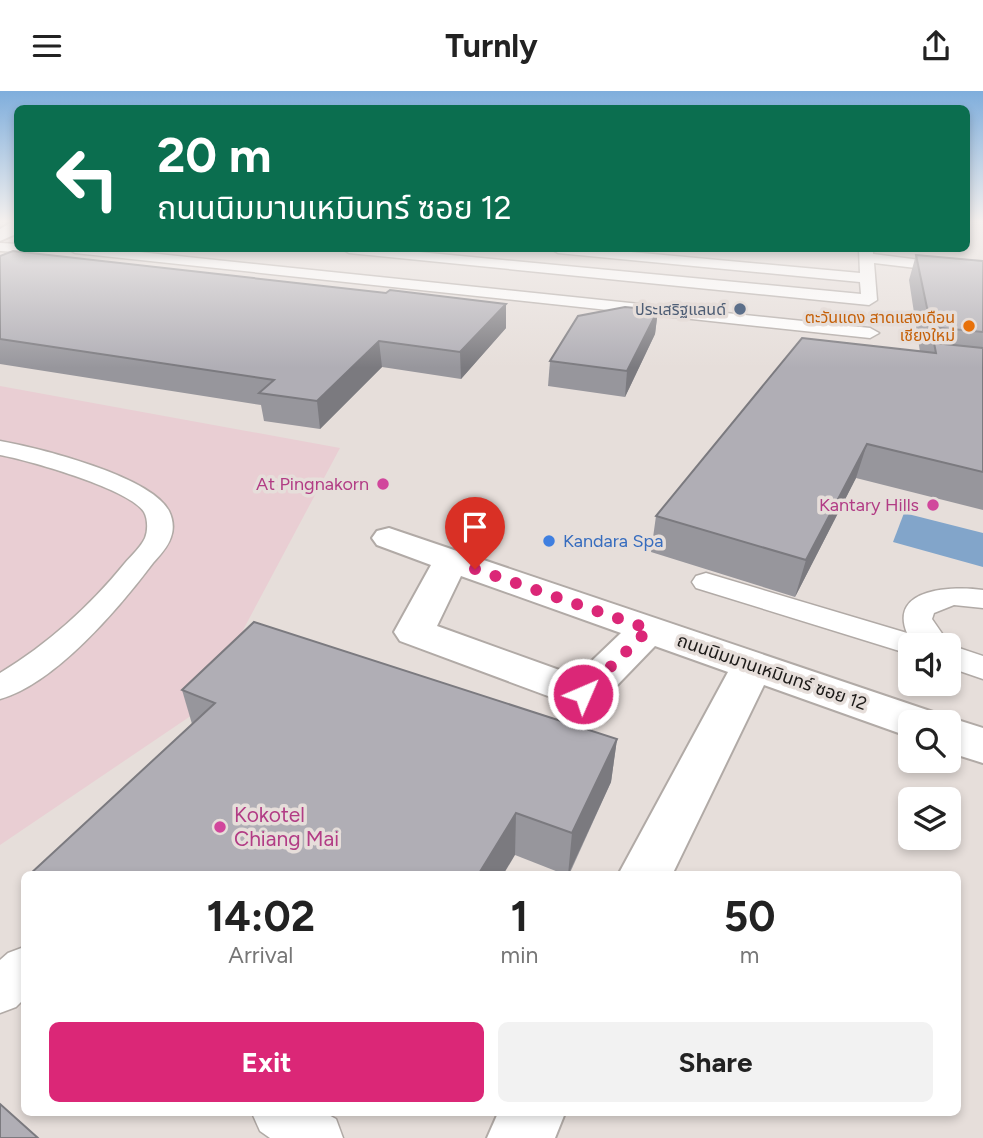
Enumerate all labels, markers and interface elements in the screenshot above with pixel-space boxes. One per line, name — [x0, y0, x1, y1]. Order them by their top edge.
icon: menu — [28, 27, 66, 65]
text: Turnly — [445, 27, 538, 65]
icon: share — [917, 27, 955, 65]
text: 20 m — [157, 125, 272, 184]
icon: left — [42, 133, 133, 224]
text: ถนนนิมมานเหมินทร์ ซอย 12 — [157, 189, 512, 227]
place label: ประเสริฐแลนด์ — [635, 300, 726, 319]
marker: ประเสริฐแลนด์ — [732, 301, 748, 317]
place label: ตะวันแดง สาดแสงเดือน เชียงใหม่ — [805, 308, 955, 345]
marker: ตะวันแดง สาดแสงเดือน เชียงใหม่ — [961, 318, 977, 334]
place label: At Pingnakorn — [256, 473, 369, 495]
marker: At Pingnakorn — [375, 476, 391, 492]
place label: Kantary Hills — [819, 494, 919, 516]
pin — [445, 497, 505, 569]
marker: Kantary Hills — [925, 497, 941, 513]
icon: arrive — [456, 508, 494, 546]
place label: Kandara Spa — [563, 530, 663, 552]
marker: Kandara Spa — [541, 533, 557, 549]
street label: ถนนนิมมานเหมินทร์ ซอย 12 — [674, 629, 870, 715]
map controls — [898, 633, 961, 850]
button: sound — [898, 633, 961, 696]
position arrow — [546, 657, 620, 731]
button: search — [898, 710, 961, 773]
button: layers — [898, 787, 961, 850]
place label: Kokotel Chiang Mai — [234, 802, 339, 851]
marker: Kokotel Chiang Mai — [212, 819, 228, 835]
text: 14:02 — [207, 891, 315, 942]
text: 1 — [511, 891, 528, 942]
text: 50 — [724, 891, 775, 942]
text: Arrival — [228, 941, 293, 969]
text: min — [501, 941, 538, 969]
text: m — [740, 941, 759, 969]
button: Exit — [49, 1022, 484, 1102]
button: Share — [498, 1022, 933, 1102]

